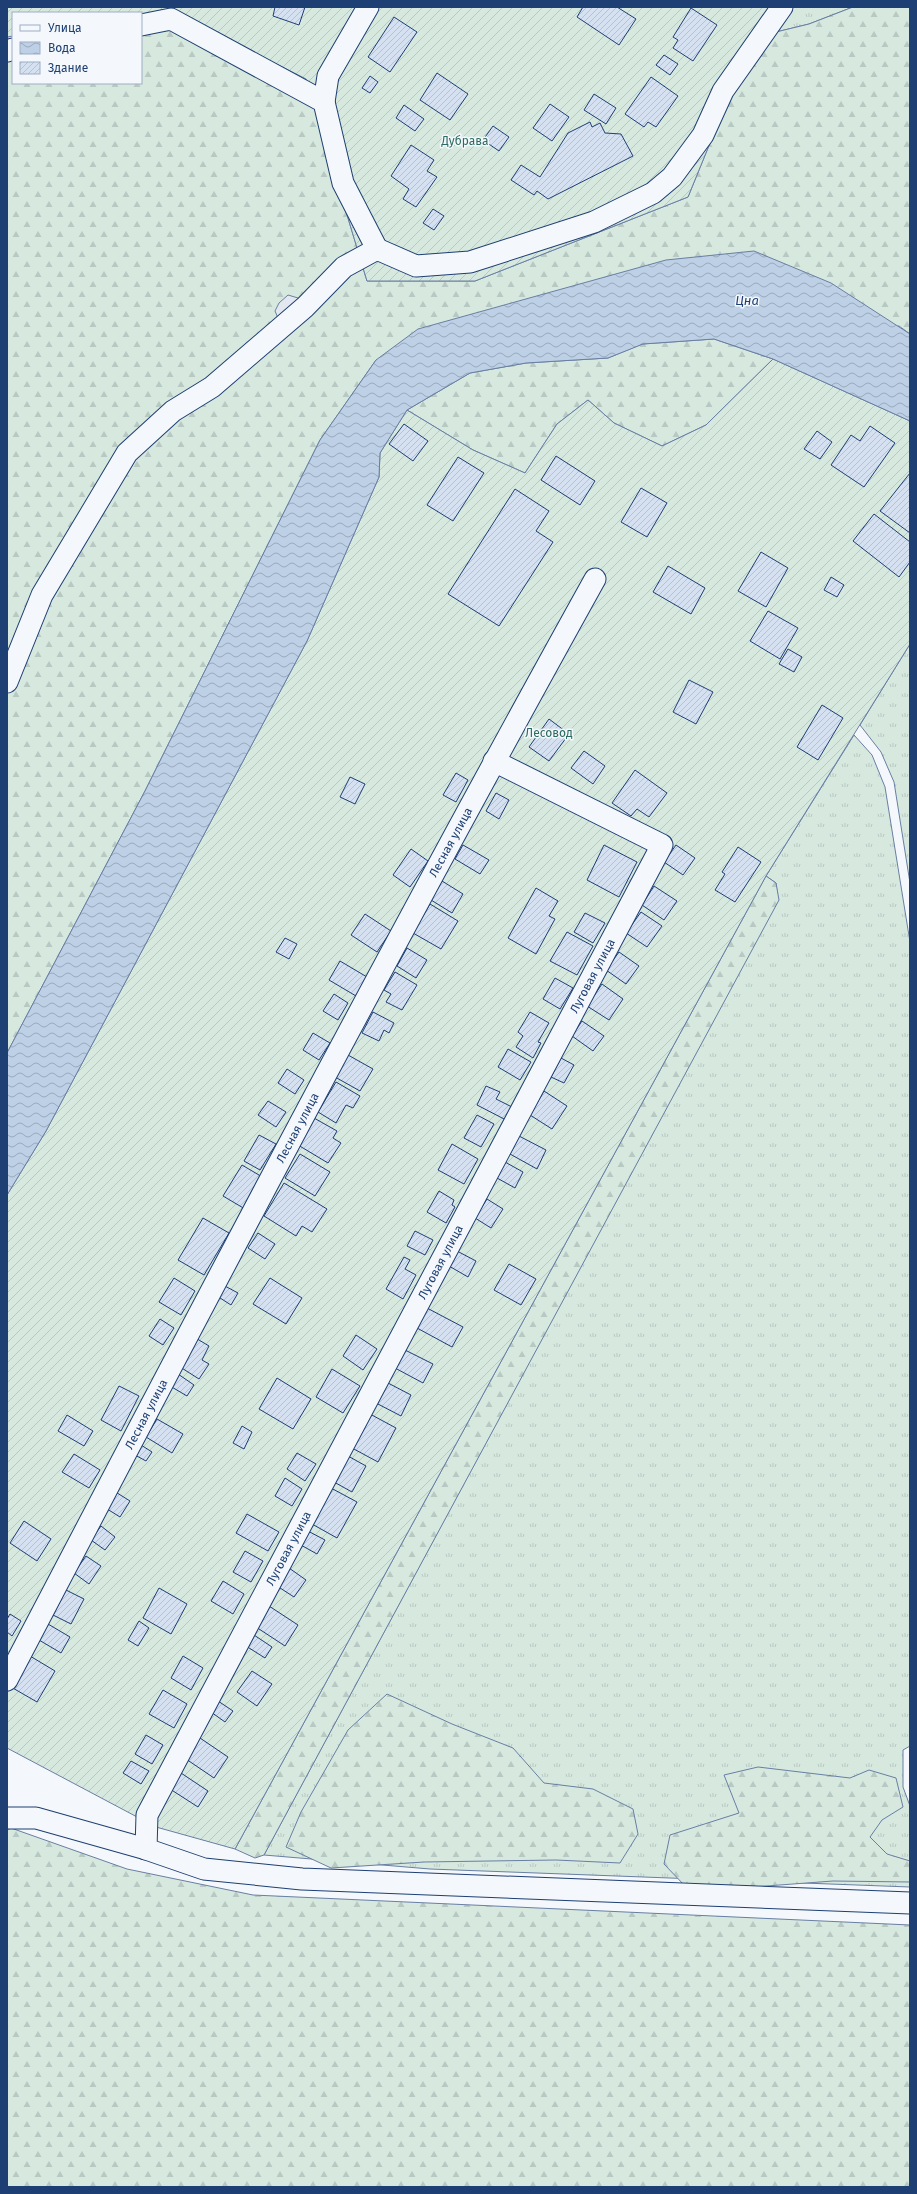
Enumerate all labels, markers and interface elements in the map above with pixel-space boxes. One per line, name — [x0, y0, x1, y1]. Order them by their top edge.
legend — [12, 12, 142, 84]
text: Улица — [48, 21, 82, 35]
text: Вода — [48, 41, 75, 55]
text: Здание — [48, 61, 88, 75]
park label: Дубрава — [441, 134, 488, 148]
water label: Цна — [735, 293, 759, 308]
park label: Лесовод — [525, 726, 573, 740]
street label: Лесная улица — [426, 805, 475, 880]
street label: Луговая улица — [567, 936, 618, 1016]
street label: Лесная улица — [273, 1090, 322, 1165]
street label: Луговая улица — [415, 1223, 466, 1302]
street label: Лесная улица — [122, 1377, 170, 1452]
street label: Луговая улица — [263, 1509, 314, 1588]

